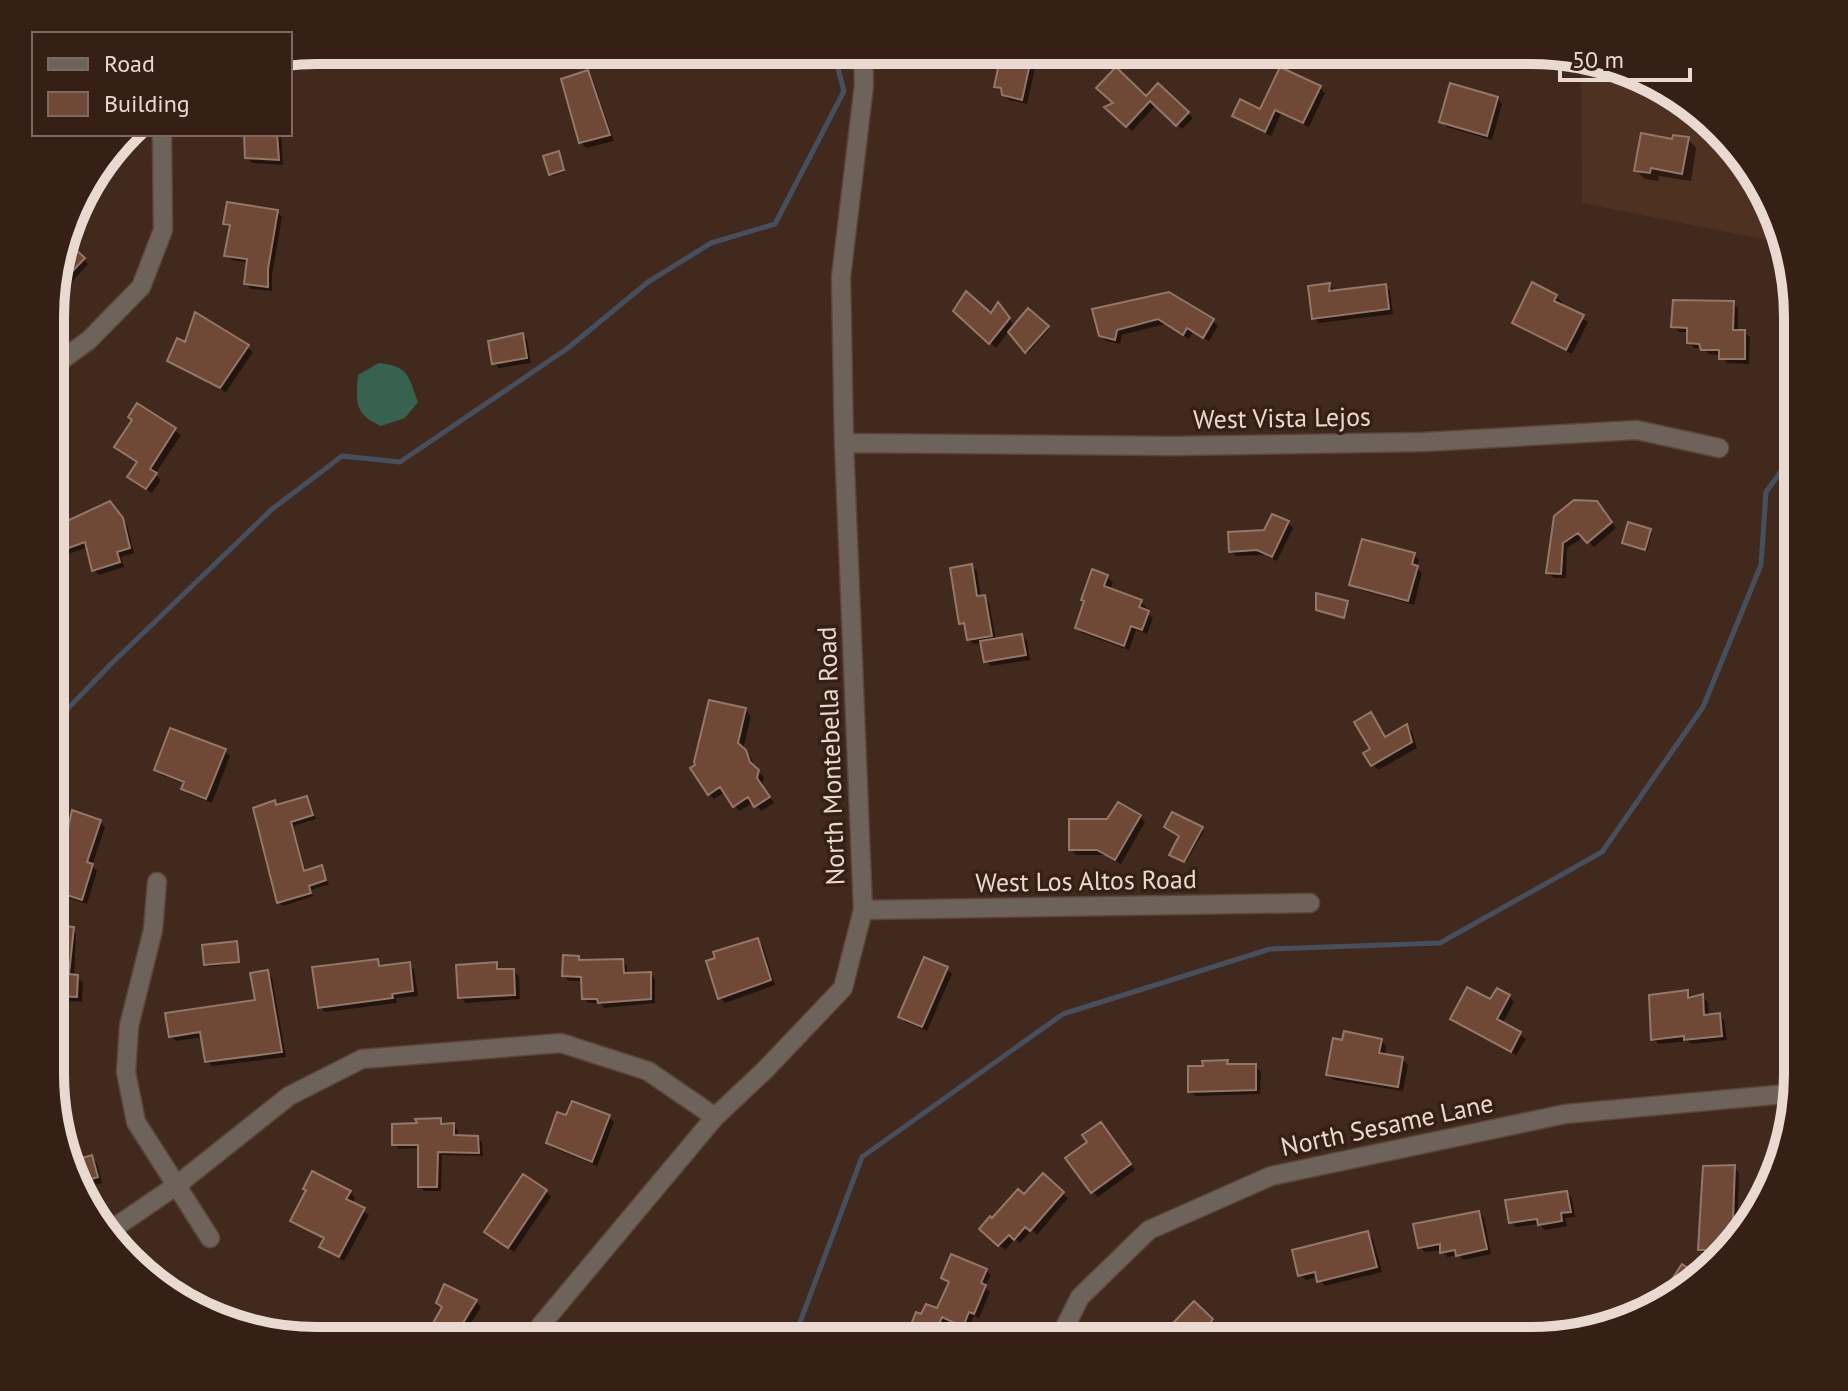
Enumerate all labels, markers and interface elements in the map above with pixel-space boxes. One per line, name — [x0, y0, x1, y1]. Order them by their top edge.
legend — [32, 32, 292, 136]
scale bar — [1560, 32, 1690, 82]
text: 50 m — [1572, 44, 1624, 75]
text: Road — [104, 48, 155, 79]
text: Building — [104, 88, 190, 119]
street label: West Vista Lejos — [1193, 399, 1371, 436]
street label: North Montebella Road — [809, 626, 852, 886]
street label: West Los Altos Road — [975, 862, 1197, 899]
street label: North Sesame Lane — [1278, 1086, 1496, 1163]

